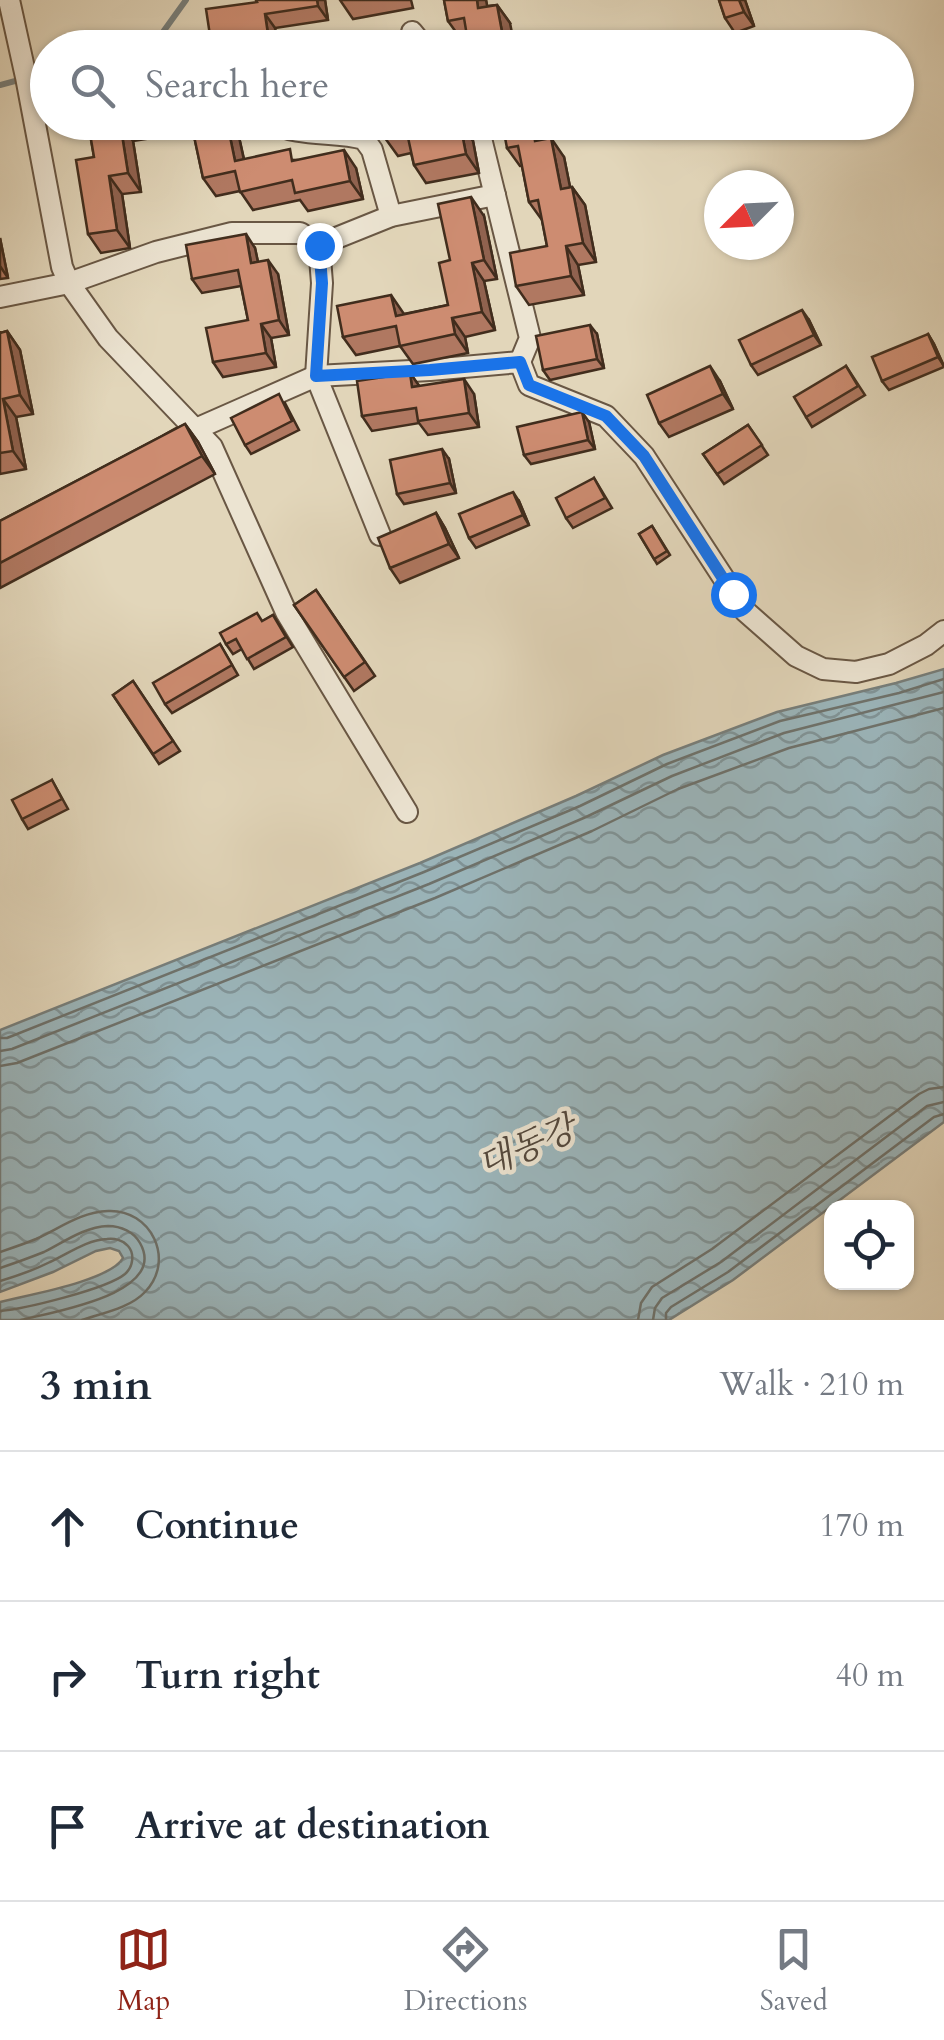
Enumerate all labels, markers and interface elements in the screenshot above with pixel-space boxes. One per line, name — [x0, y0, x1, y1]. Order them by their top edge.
search box — [30, 30, 914, 140]
icon: search — [65, 58, 120, 113]
text: Search here — [145, 59, 329, 111]
north arrow — [704, 170, 794, 260]
route end — [297, 223, 343, 269]
route start — [711, 572, 757, 618]
water label: 대동강 — [471, 1103, 588, 1189]
map controls — [824, 1200, 914, 1290]
button: locate — [824, 1200, 914, 1290]
text: 3 min — [40, 1357, 152, 1414]
text: Walk · 210 m — [719, 1363, 904, 1407]
icon: ahead — [40, 1499, 95, 1554]
text: Continue — [135, 1500, 299, 1552]
text: 170 m — [819, 1504, 904, 1548]
icon: right — [40, 1649, 95, 1704]
text: Turn right — [135, 1650, 320, 1702]
text: 40 m — [836, 1654, 904, 1698]
icon: arrive — [40, 1799, 95, 1854]
text: Arrive at destination — [135, 1800, 490, 1852]
tab: Map — [116, 1922, 171, 2020]
tab: Directions — [404, 1922, 527, 2020]
tab: Saved — [760, 1922, 828, 2020]

